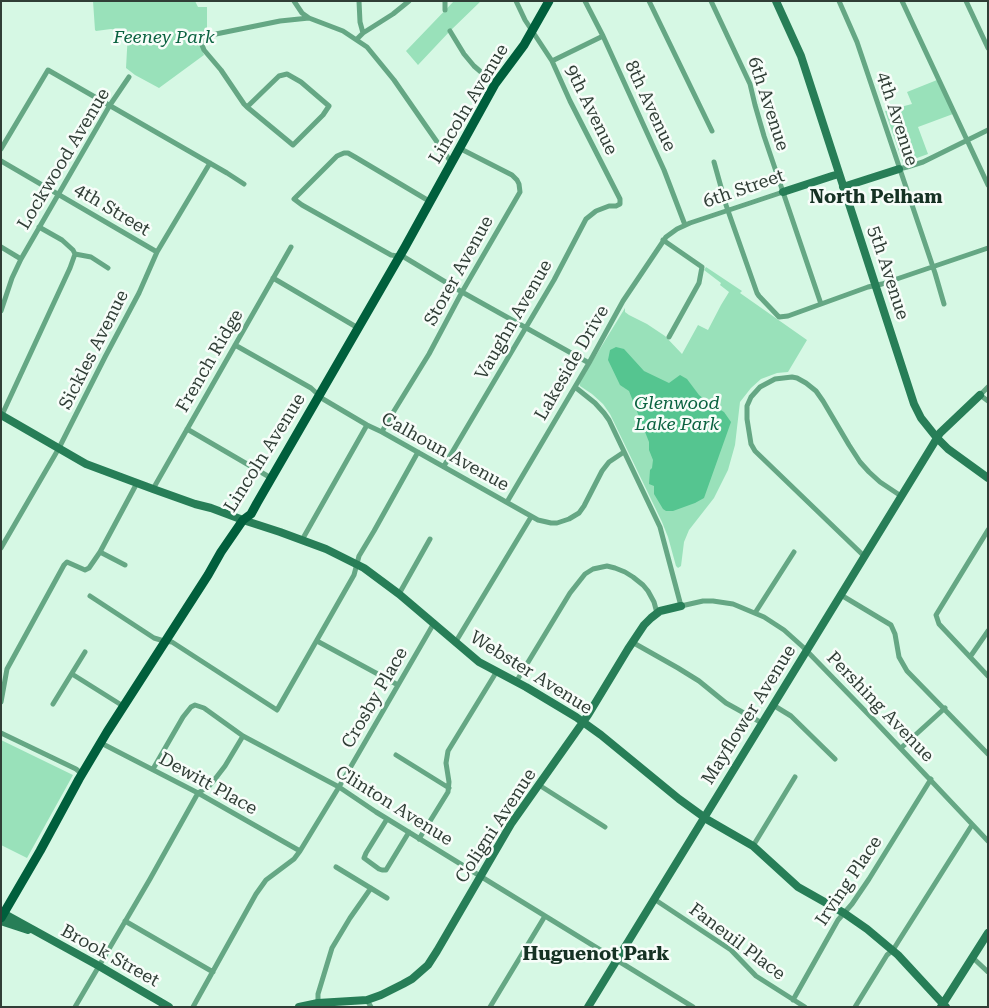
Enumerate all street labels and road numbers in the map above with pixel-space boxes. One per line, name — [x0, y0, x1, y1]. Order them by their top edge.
street label: Lincoln Avenue — [425, 40, 513, 168]
street label: 6th Avenue — [743, 54, 793, 154]
street label: 8th Avenue — [620, 57, 680, 155]
street label: 9th Avenue — [560, 61, 622, 159]
street label: 4th Avenue — [872, 69, 922, 169]
street label: Lockwood Avenue — [13, 85, 115, 233]
street label: 6th Street — [700, 165, 788, 213]
street label: 4th Street — [70, 179, 154, 241]
street label: Storer Avenue — [420, 212, 498, 330]
street label: 5th Avenue — [863, 223, 913, 323]
street label: Vaughn Avenue — [471, 256, 557, 384]
street label: Sickles Avenue — [55, 287, 133, 413]
street label: Lakeside Drive — [530, 302, 614, 424]
street label: French Ridge — [172, 306, 248, 416]
street label: Lincoln Avenue — [220, 390, 310, 516]
street label: Calhoun Avenue — [377, 408, 513, 496]
street label: Webster Avenue — [466, 627, 596, 719]
street label: Mayflower Avenue — [697, 641, 801, 789]
street label: Crosby Place — [337, 644, 413, 752]
street label: Pershing Avenue — [822, 647, 938, 767]
street label: Dewitt Place — [155, 748, 261, 820]
street label: Clinton Avenue — [331, 761, 457, 851]
street label: Coligni Avenue — [451, 765, 541, 887]
street label: Irving Place — [811, 832, 887, 930]
street label: Faneuil Place — [685, 899, 789, 985]
street label: Brook Street — [57, 920, 163, 992]

